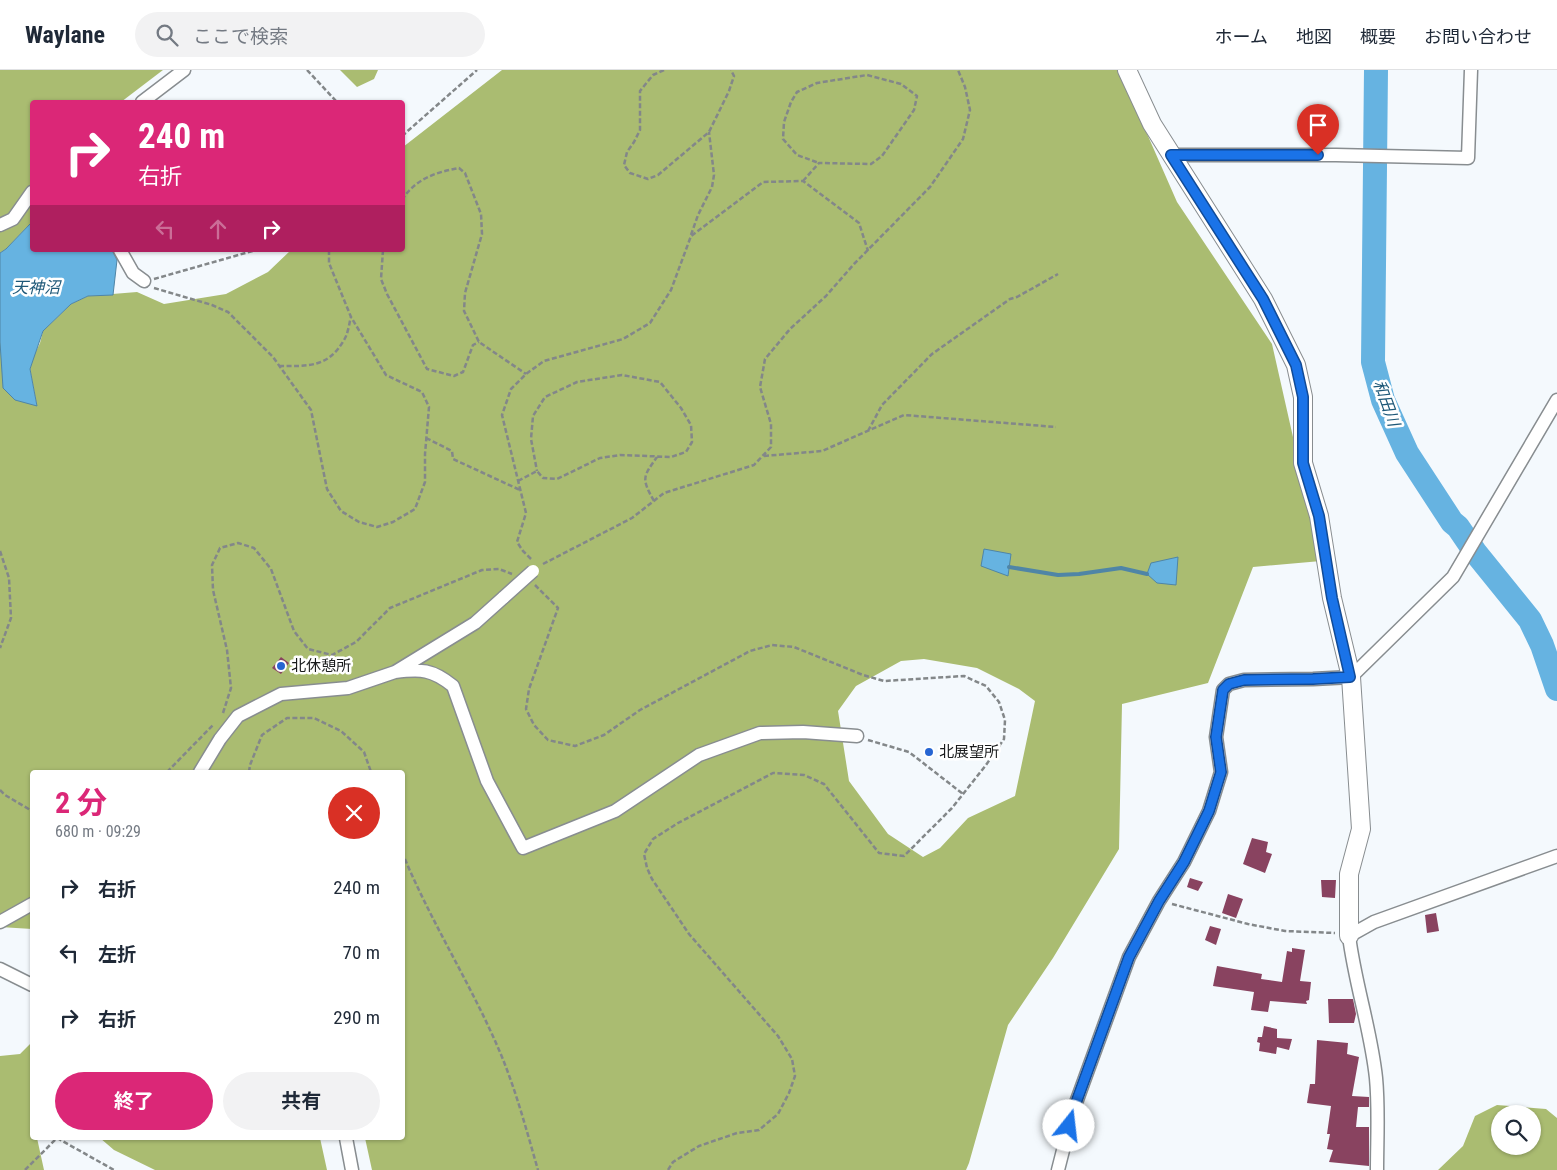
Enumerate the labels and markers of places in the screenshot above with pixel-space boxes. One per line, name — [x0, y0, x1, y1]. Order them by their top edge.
pin — [1297, 104, 1339, 155]
place label: 北休憩所 — [291, 657, 351, 675]
marker: 北休憩所 — [275, 660, 287, 672]
place label: 北展望所 — [939, 743, 999, 761]
marker: 北展望所 — [923, 746, 935, 758]

